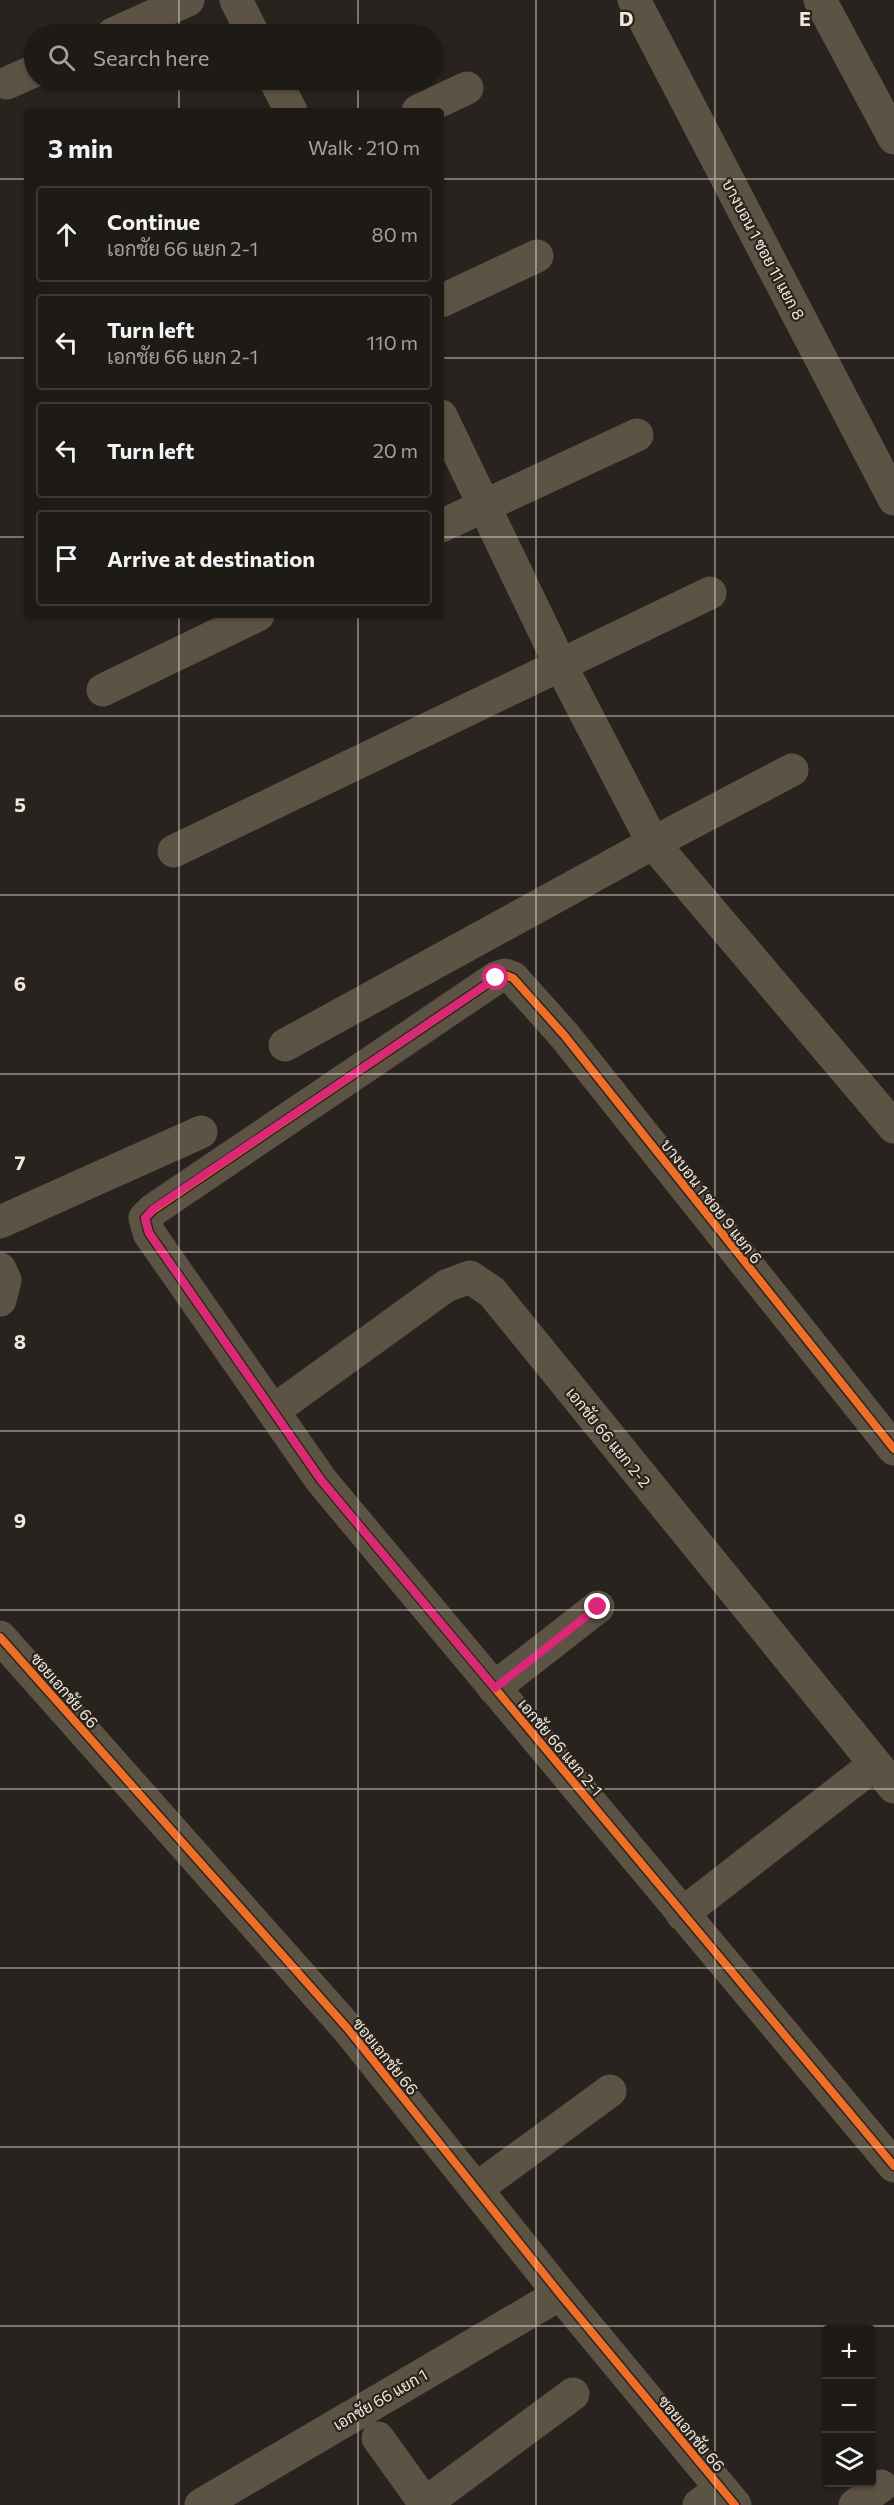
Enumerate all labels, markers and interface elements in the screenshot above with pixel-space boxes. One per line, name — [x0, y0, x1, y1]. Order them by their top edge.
text: D — [619, 6, 633, 30]
text: E — [799, 6, 811, 30]
search box — [24, 24, 444, 90]
icon: search — [45, 41, 78, 74]
text: Search here — [93, 44, 209, 71]
text: 3 min — [48, 132, 113, 163]
text: Walk · 210 m — [308, 135, 420, 159]
street label: บางบอน 1 ซอย 11 แยก 8 — [719, 175, 809, 323]
text: Continue — [107, 208, 200, 235]
icon: ahead — [50, 218, 83, 251]
text: 80 m — [372, 222, 418, 246]
text: เอกชัย 66 แยก 2-1 — [107, 236, 258, 260]
text: Turn left — [107, 316, 194, 343]
icon: left — [50, 326, 83, 359]
text: 110 m — [367, 330, 418, 354]
text: เอกชัย 66 แยก 2-1 — [107, 344, 258, 368]
icon: left — [50, 434, 83, 467]
text: Turn left — [107, 437, 194, 464]
text: 20 m — [373, 438, 418, 462]
icon: arrive — [50, 542, 83, 575]
text: Arrive at destination — [107, 545, 315, 572]
text: 5 — [14, 792, 26, 816]
route start — [482, 964, 508, 990]
text: 6 — [14, 971, 26, 995]
street label: บางบอน 1 ซอย 9 แยก 6 — [657, 1135, 767, 1267]
text: 7 — [15, 1150, 26, 1174]
text: 8 — [14, 1329, 26, 1353]
street label: เอกชัย 66 แยก 2-2 — [563, 1383, 655, 1491]
text: 9 — [14, 1508, 26, 1532]
route end — [584, 1593, 610, 1619]
street label: ซอยเอกชัย 66 — [27, 1649, 103, 1731]
street label: เอกชัย 66 แยก 2-1 — [515, 1694, 607, 1800]
street label: ซอยเอกชัย 66 — [349, 2014, 423, 2098]
map controls — [822, 2325, 876, 2487]
button: + — [822, 2325, 876, 2379]
street label: เอกชัย 66 แยก 1 — [330, 2364, 430, 2434]
button: − — [822, 2379, 876, 2433]
street label: ซอยเอกชัย 66 — [655, 2391, 729, 2475]
button: layers — [822, 2433, 876, 2487]

